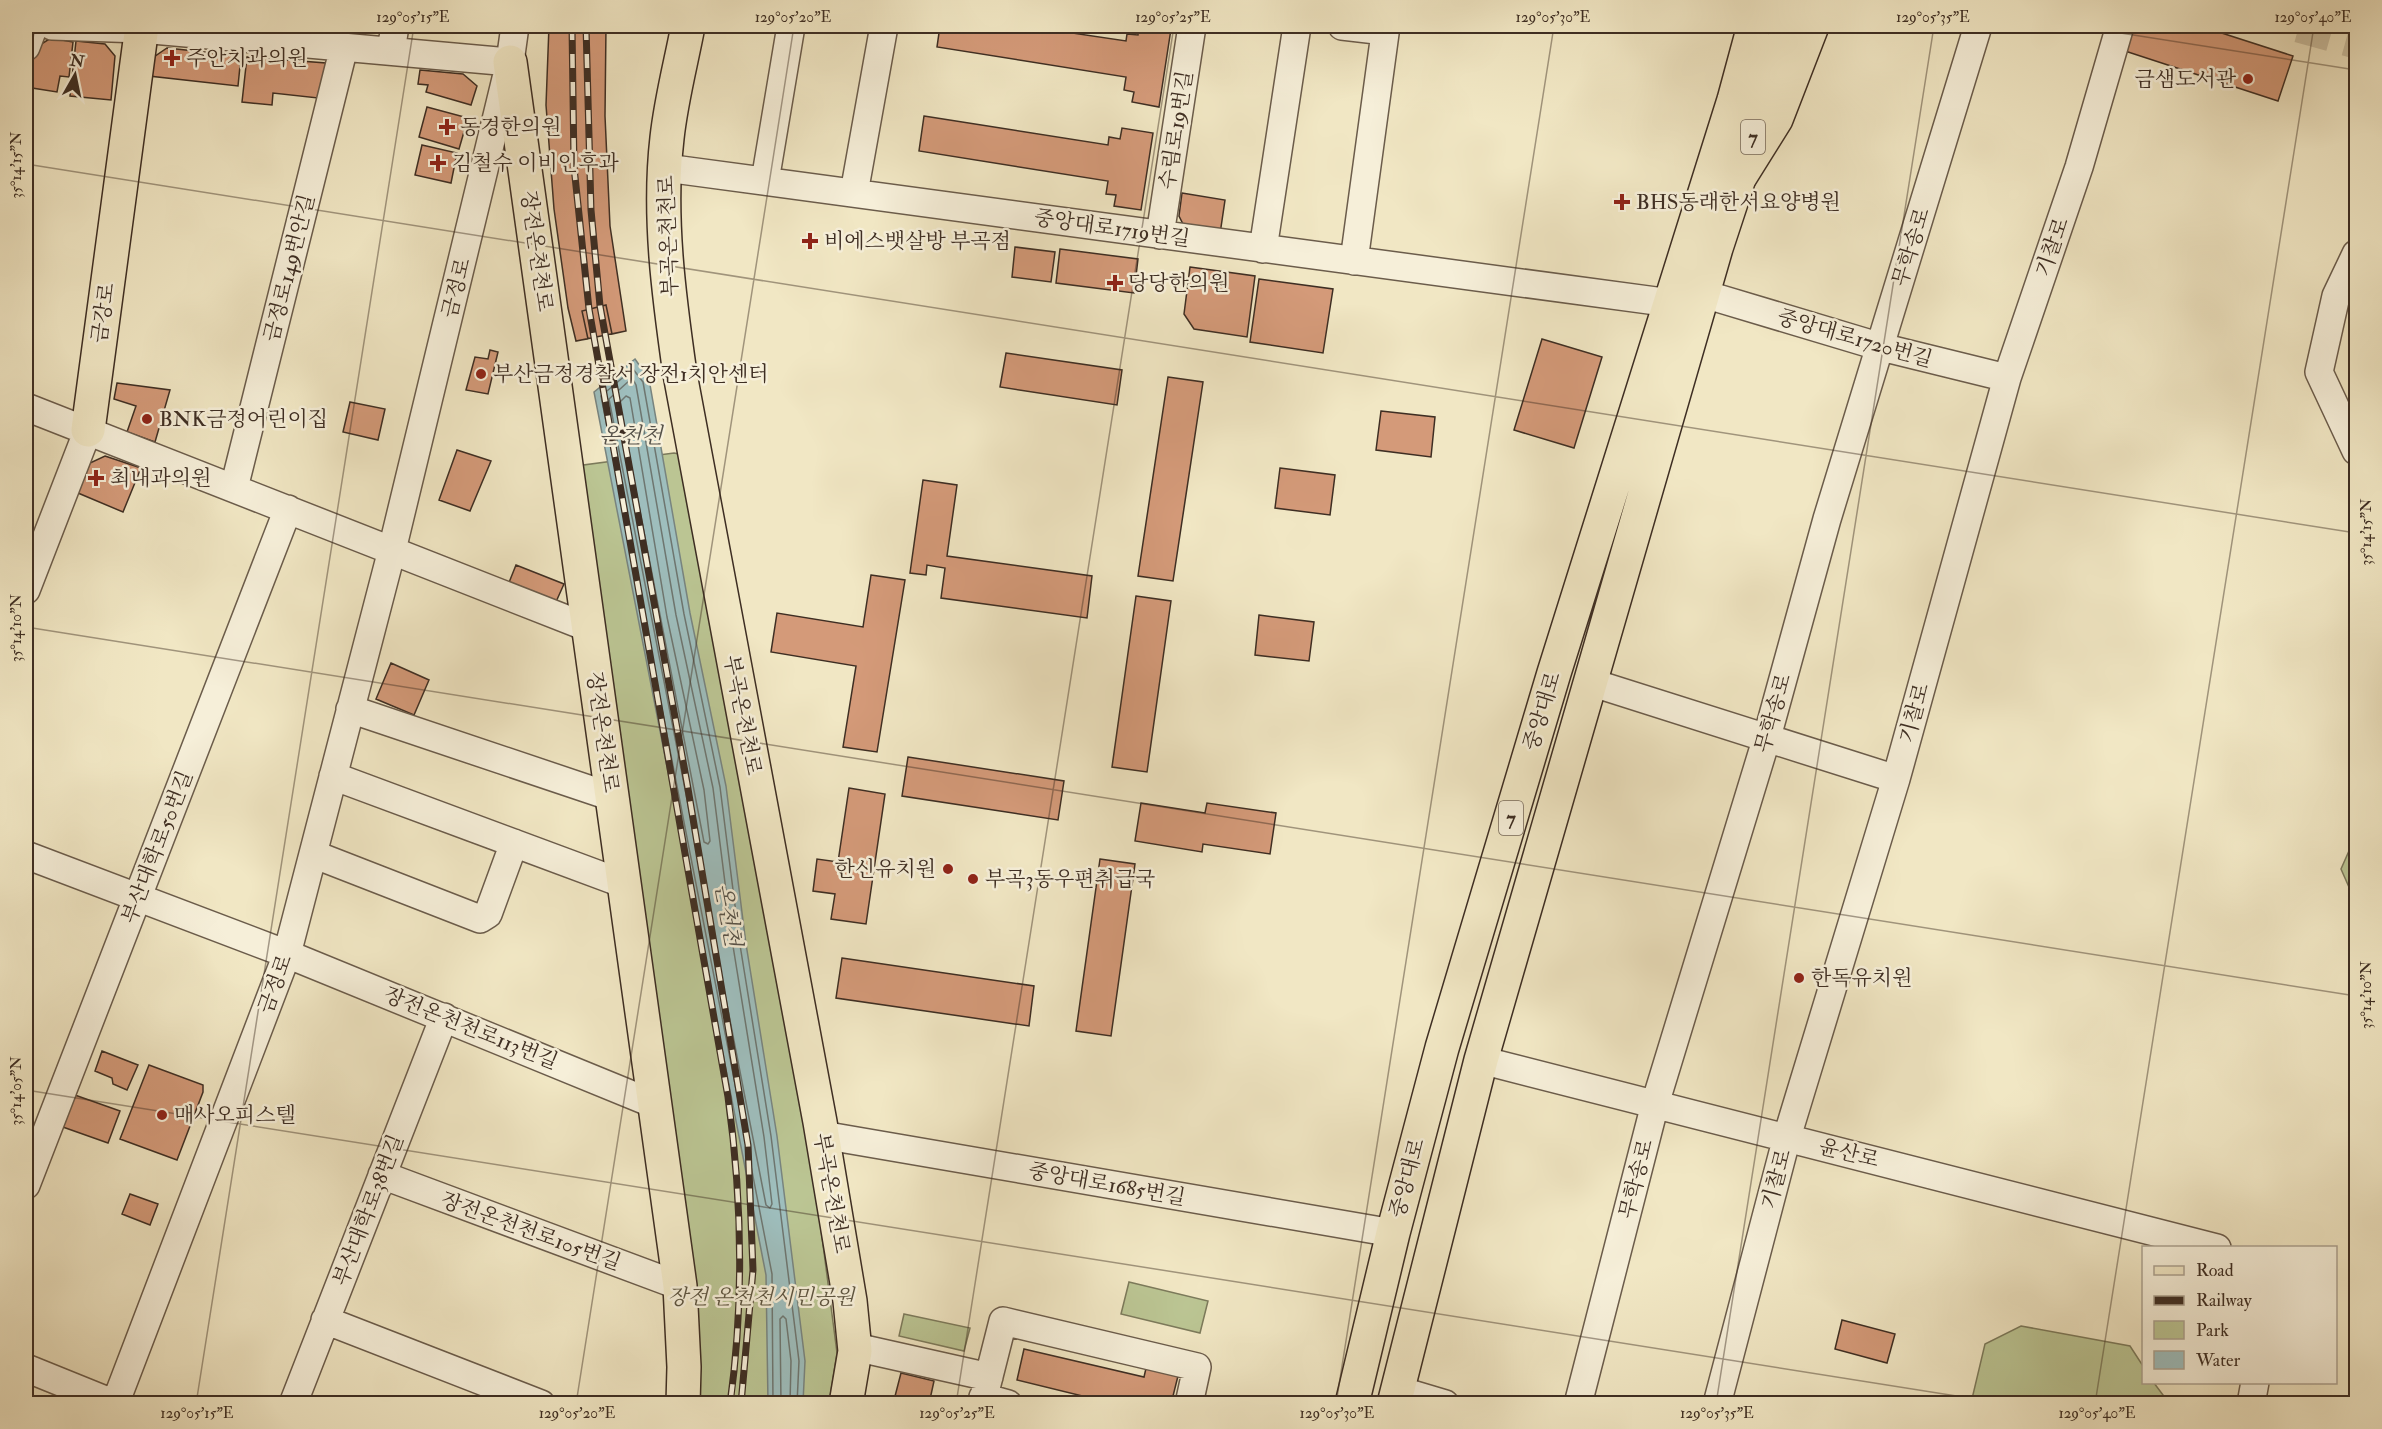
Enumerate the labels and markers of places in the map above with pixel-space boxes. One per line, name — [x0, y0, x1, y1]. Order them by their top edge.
place label: 주안치과의원 — [186, 45, 308, 72]
marker: 주안치과의원 — [163, 49, 181, 67]
place label: 금샘도서관 — [2135, 66, 2237, 93]
marker: 금샘도서관 — [2241, 72, 2255, 86]
place label: 동경한의원 — [460, 114, 561, 141]
marker: 동경한의원 — [438, 118, 456, 136]
place label: 김철수 이비인후과 — [452, 150, 619, 177]
marker: 김철수 이비인후과 — [429, 154, 447, 172]
place label: BHS동래한서요양병원 — [1636, 189, 1841, 216]
marker: BHS동래한서요양병원 — [1613, 193, 1631, 211]
place label: 비에스뱃살방 부곡점 — [824, 228, 1011, 255]
marker: 비에스뱃살방 부곡점 — [801, 232, 819, 250]
place label: 당당한의원 — [1128, 270, 1229, 297]
marker: 당당한의원 — [1106, 274, 1124, 292]
place label: 부산금정경찰서 장전1치안센터 — [493, 361, 769, 388]
marker: 부산금정경찰서 장전1치안센터 — [474, 367, 488, 381]
place label: BNK금정어린이집 — [159, 406, 328, 433]
marker: BNK금정어린이집 — [140, 412, 154, 426]
place label: 최내과의원 — [110, 465, 211, 492]
marker: 최내과의원 — [87, 469, 105, 487]
place label: 한신유치원 — [835, 856, 936, 883]
marker: 한신유치원 — [941, 862, 955, 876]
place label: 부곡3동우편취급국 — [985, 866, 1155, 893]
marker: 부곡3동우편취급국 — [966, 872, 980, 886]
place label: 한독유치원 — [1811, 965, 1912, 992]
marker: 한독유치원 — [1792, 971, 1806, 985]
place label: 매사오피스텔 — [174, 1102, 296, 1129]
marker: 매사오피스텔 — [155, 1108, 169, 1122]

